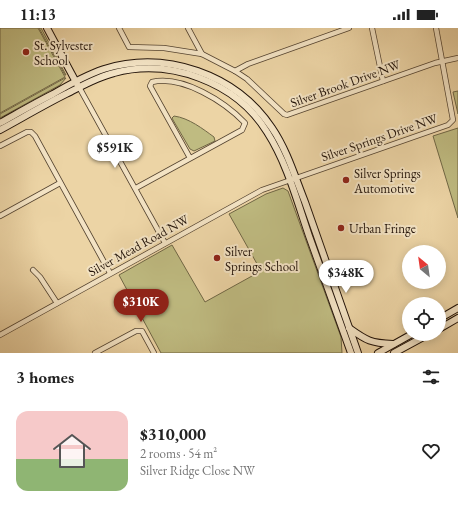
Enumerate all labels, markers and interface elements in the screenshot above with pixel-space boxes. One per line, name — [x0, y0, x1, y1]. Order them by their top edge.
text: 11:13 — [20, 5, 56, 24]
place label: St. Sylvester School — [34, 37, 93, 69]
marker: St. Sylvester School — [21, 47, 31, 57]
street label: Silver Brook Drive NW — [288, 55, 403, 111]
street label: Silver Springs Drive NW — [319, 109, 441, 165]
pin: $591K — [87, 135, 143, 169]
text: $591K — [97, 139, 133, 156]
place label: Silver Springs Automotive — [353, 165, 421, 197]
marker: Silver Springs Automotive — [341, 175, 351, 185]
street label: Silver Mead Road NW — [85, 210, 193, 280]
place label: Urban Fringe — [349, 220, 416, 237]
marker: Urban Fringe — [336, 223, 346, 233]
place label: Silver Springs School — [225, 243, 298, 275]
north arrow — [402, 245, 446, 289]
map controls — [402, 245, 446, 341]
marker: Silver Springs School — [212, 253, 222, 263]
pin: $348K — [318, 260, 374, 294]
text: $348K — [328, 264, 364, 281]
pin: $310K — [113, 289, 169, 323]
text: $310K — [123, 293, 159, 310]
button: locate — [402, 297, 446, 341]
text: 3 homes — [16, 366, 74, 388]
icon: filters — [420, 366, 442, 388]
text: $310,000 — [140, 423, 206, 445]
icon: home — [48, 427, 96, 475]
icon: heart — [420, 440, 442, 462]
text: 2 rooms · 54 m² — [140, 445, 217, 462]
text: Silver Ridge Close NW — [140, 462, 255, 479]

